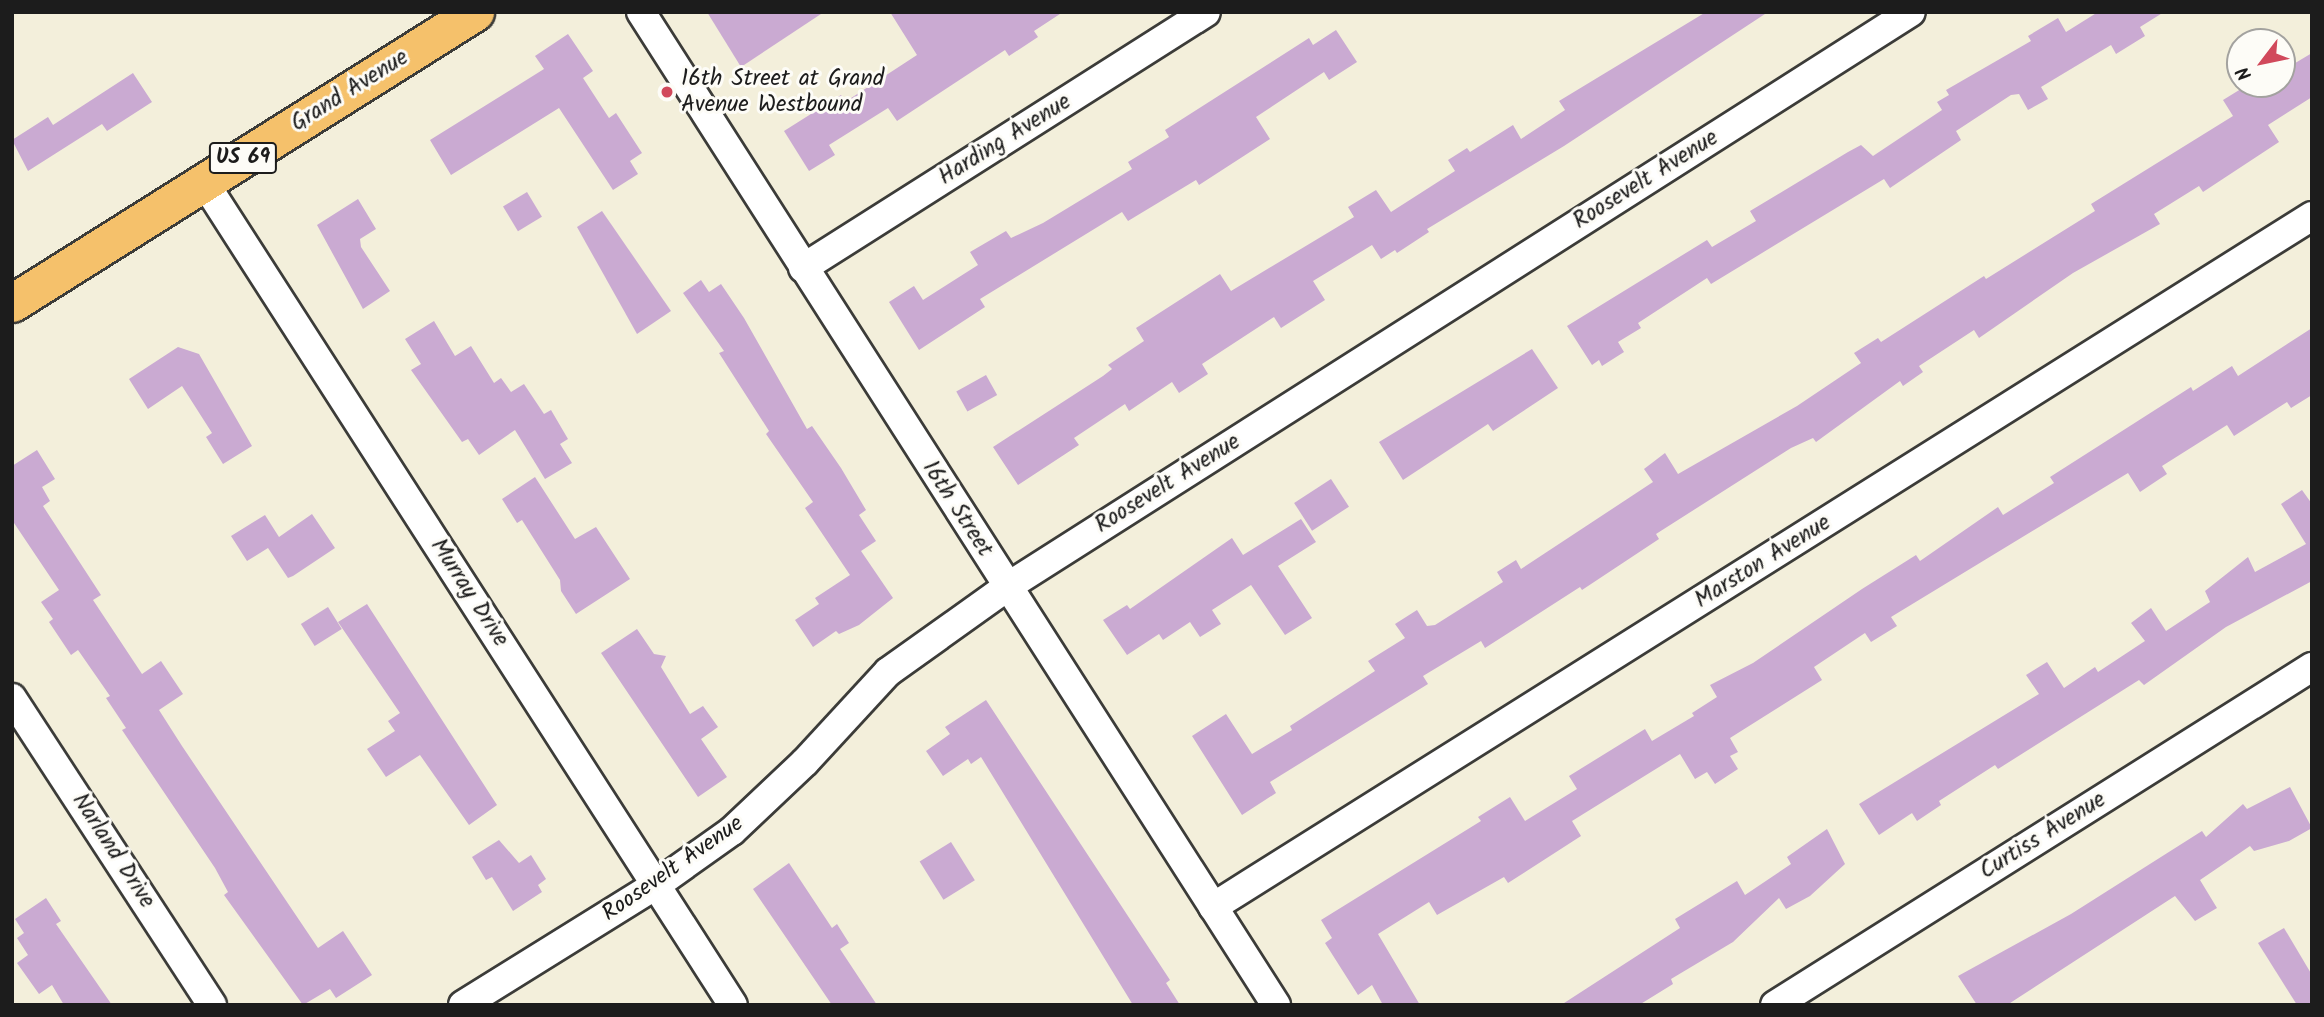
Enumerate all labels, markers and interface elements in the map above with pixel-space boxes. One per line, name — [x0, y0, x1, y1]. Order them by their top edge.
north arrow — [2226, 28, 2296, 98]
street label: Grand Avenue — [286, 44, 414, 138]
text: N — [2229, 60, 2261, 86]
place label: 16th Street at Grand Avenue Westbound — [681, 65, 884, 119]
marker: 16th Street at Grand Avenue Westbound — [659, 84, 675, 100]
street label: Harding Avenue — [934, 88, 1076, 192]
street label: Roosevelt Avenue — [1568, 124, 1724, 236]
road number: US 69 — [208, 140, 278, 176]
street label: Roosevelt Avenue — [1090, 428, 1246, 540]
street label: 16th Street — [916, 456, 998, 562]
street label: Marston Avenue — [1690, 509, 1836, 615]
street label: Murray Drive — [424, 534, 514, 652]
street label: Curtiss Avenue — [1975, 786, 2111, 886]
street label: Narland Drive — [66, 788, 160, 914]
street label: Roosevelt Avenue — [597, 810, 749, 928]

